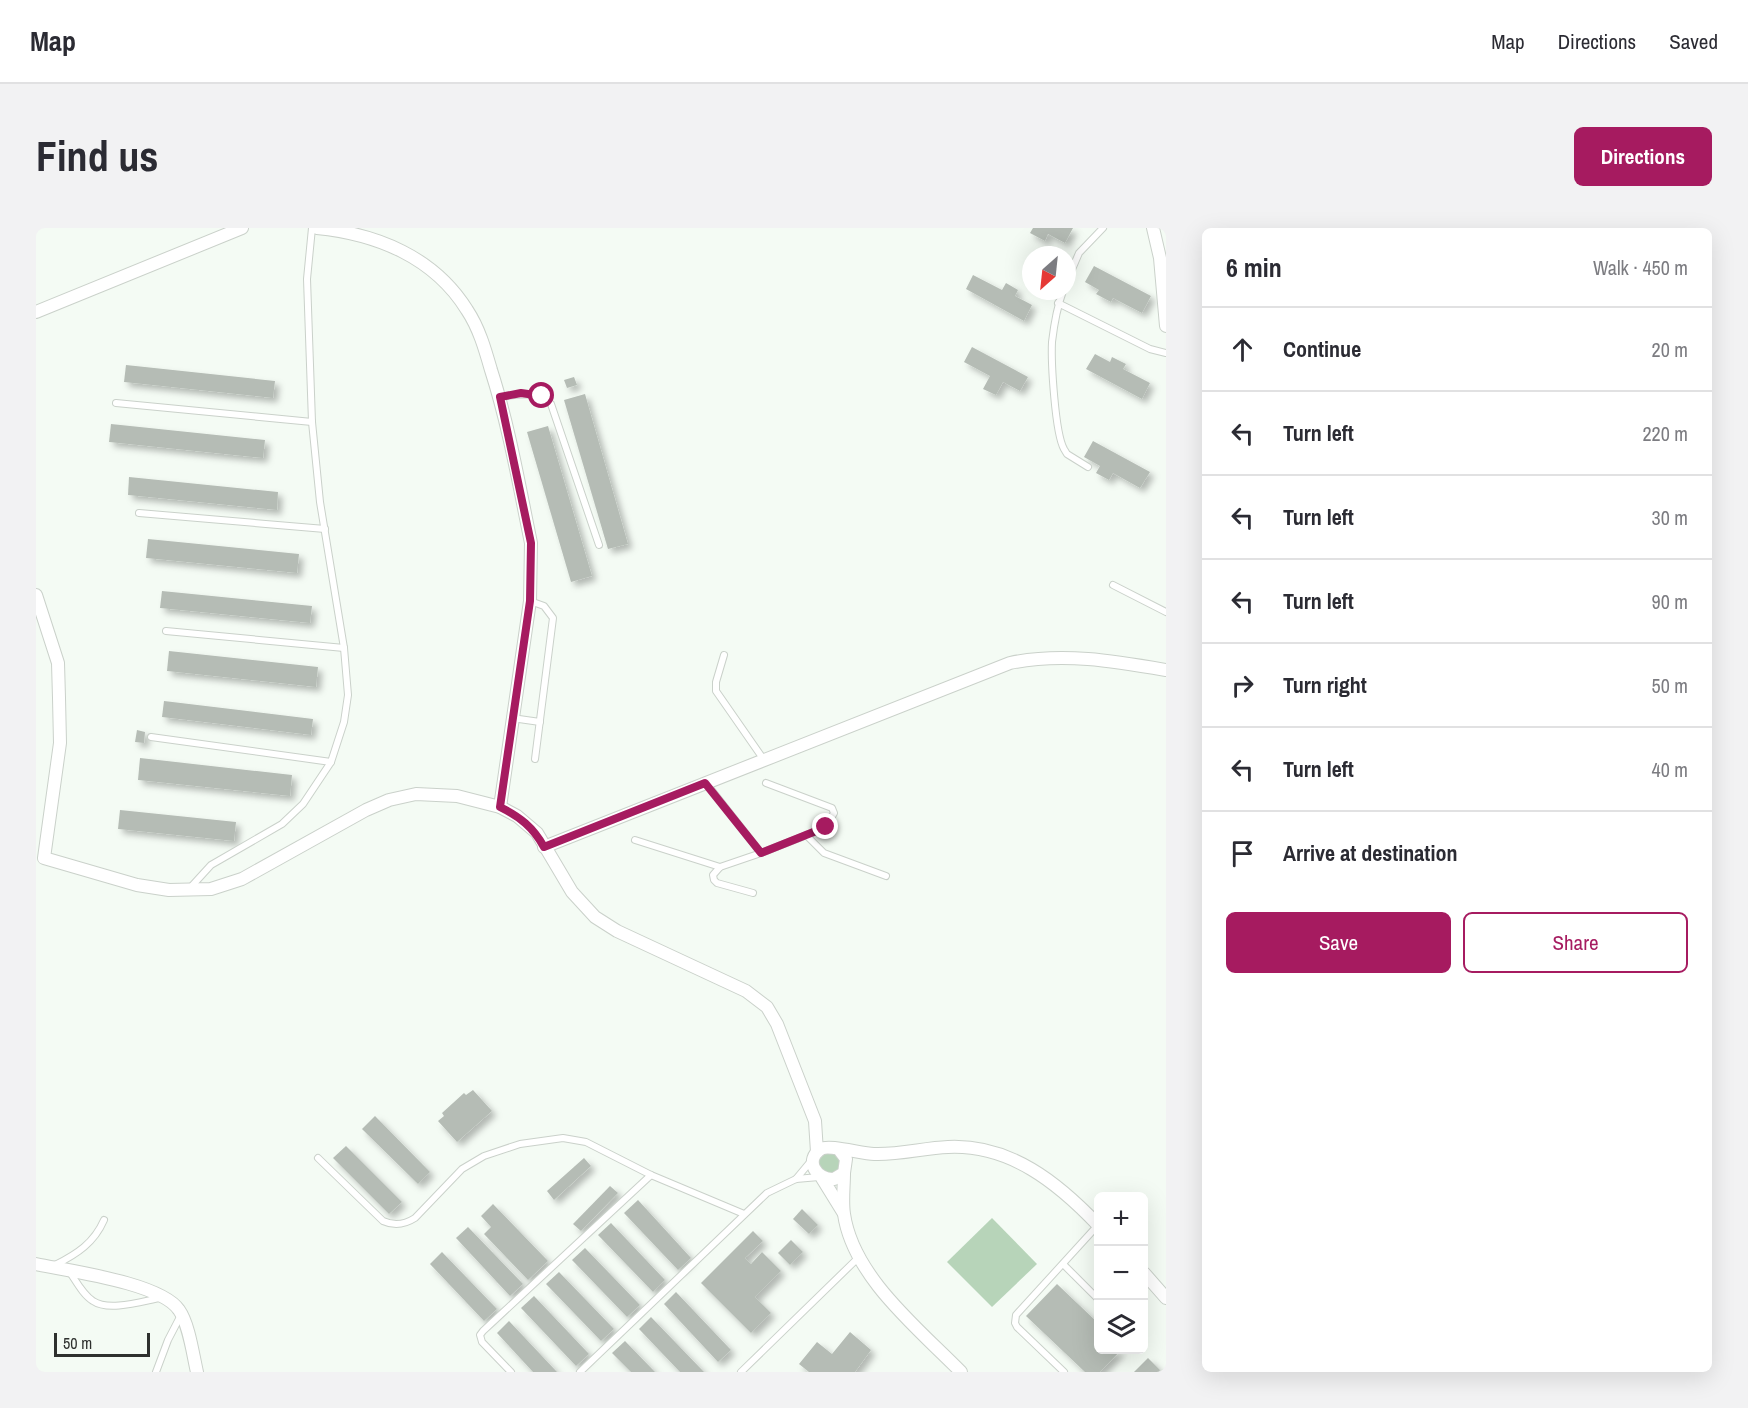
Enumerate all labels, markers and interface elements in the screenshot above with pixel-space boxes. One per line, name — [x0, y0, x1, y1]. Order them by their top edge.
text: Map — [30, 22, 76, 60]
text: Map — [1491, 27, 1525, 56]
text: Directions — [1558, 27, 1636, 56]
text: Saved — [1669, 27, 1718, 56]
button: Directions — [1574, 127, 1712, 186]
text: Find us — [36, 128, 158, 184]
north arrow — [1022, 246, 1076, 300]
text: 6 min — [1226, 250, 1282, 285]
text: Walk · 450 m — [1593, 254, 1688, 281]
icon: ahead — [1226, 333, 1259, 366]
text: Continue — [1283, 334, 1361, 364]
text: 20 m — [1652, 336, 1688, 363]
route start — [528, 382, 554, 408]
icon: left — [1226, 417, 1259, 450]
text: Turn left — [1283, 418, 1354, 448]
text: 220 m — [1642, 420, 1688, 447]
icon: left — [1226, 501, 1259, 534]
text: Turn left — [1283, 502, 1354, 532]
text: 30 m — [1652, 504, 1688, 531]
icon: left — [1226, 585, 1259, 618]
text: Turn left — [1283, 586, 1354, 616]
text: 90 m — [1652, 588, 1688, 615]
icon: right — [1226, 669, 1259, 702]
text: Turn right — [1283, 670, 1367, 700]
text: 50 m — [1652, 672, 1688, 699]
icon: left — [1226, 753, 1259, 786]
text: Turn left — [1283, 754, 1354, 784]
text: 40 m — [1652, 756, 1688, 783]
route end — [812, 813, 838, 839]
icon: arrive — [1226, 837, 1259, 870]
text: Arrive at destination — [1283, 838, 1457, 868]
button: Save — [1226, 912, 1451, 973]
button: Share — [1463, 912, 1688, 973]
map controls — [1094, 1192, 1148, 1354]
button: + — [1094, 1192, 1148, 1246]
button: − — [1094, 1246, 1148, 1300]
button: layers — [1094, 1300, 1148, 1354]
scale bar — [54, 1330, 150, 1358]
text: 50 m — [63, 1332, 92, 1354]

